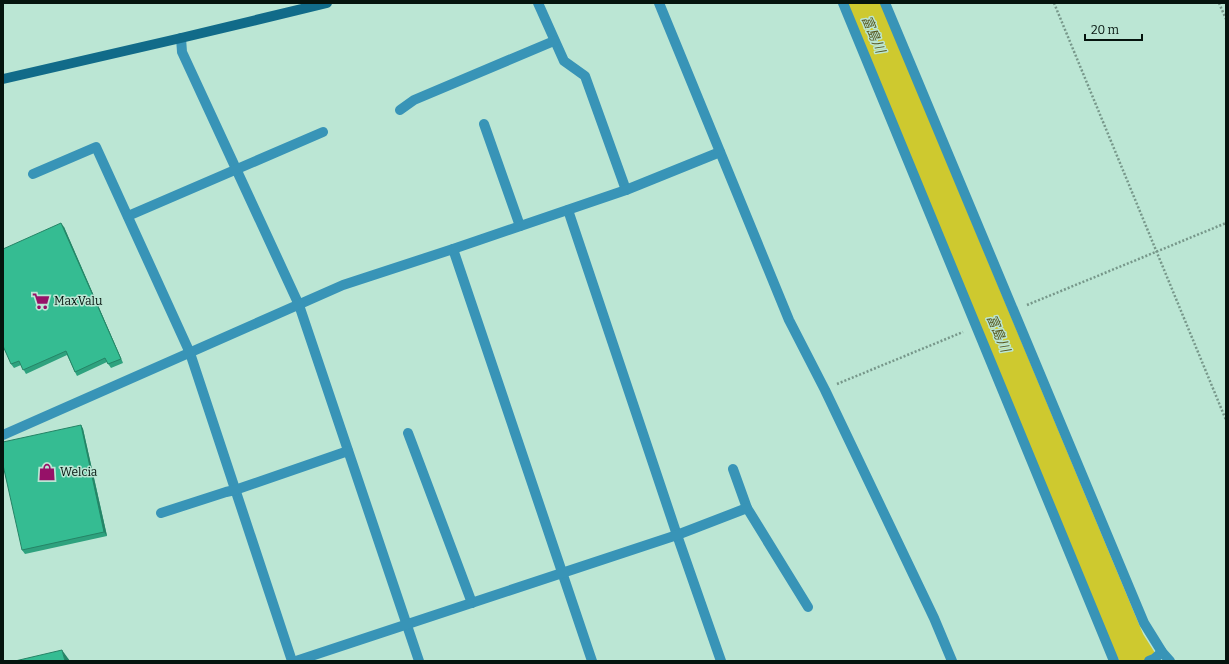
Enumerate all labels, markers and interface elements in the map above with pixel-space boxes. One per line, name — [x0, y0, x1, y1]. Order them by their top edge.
water label: 富島川 — [859, 13, 889, 57]
scale bar — [1085, 16, 1142, 42]
text: 20 m — [1091, 23, 1120, 37]
supermarket icon: MaxValu — [31, 291, 51, 311]
place label: MaxValu — [54, 294, 103, 308]
water label: 富島川 — [984, 312, 1014, 356]
shop icon: Welcia — [37, 462, 57, 482]
place label: Welcia — [60, 465, 98, 479]

